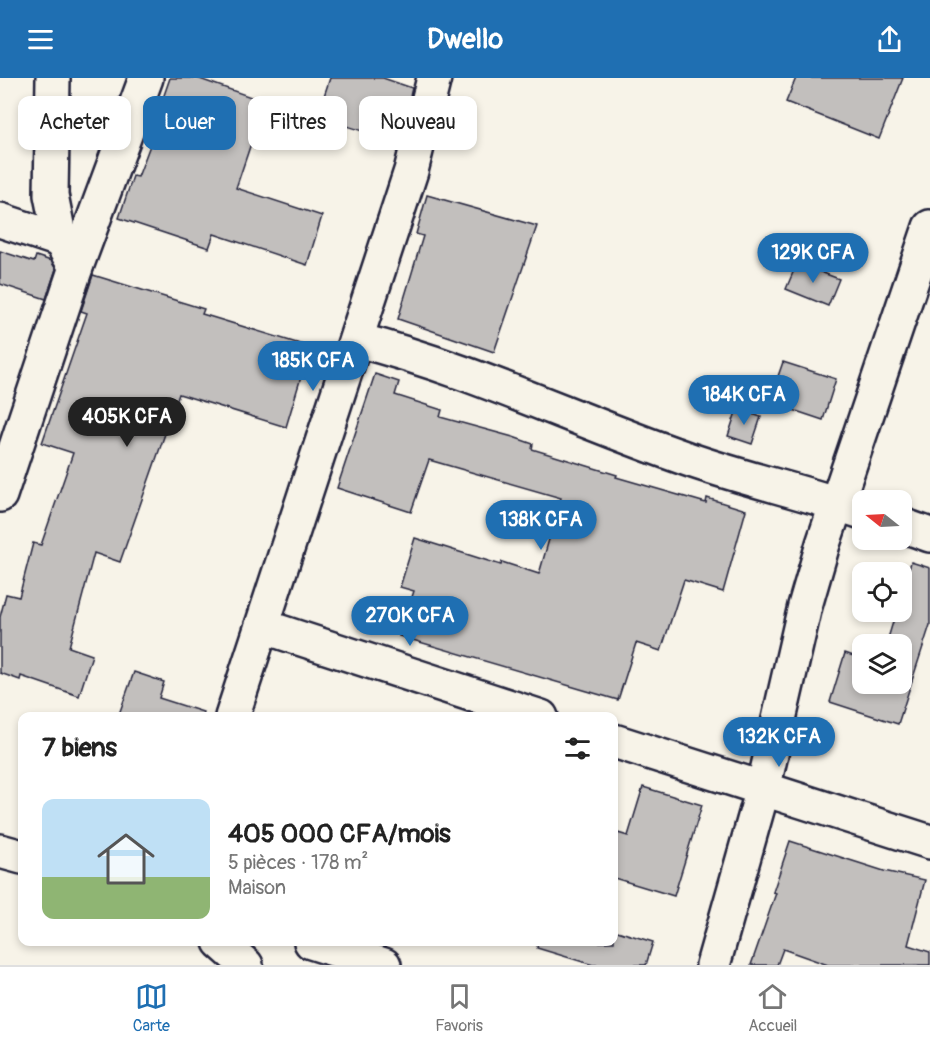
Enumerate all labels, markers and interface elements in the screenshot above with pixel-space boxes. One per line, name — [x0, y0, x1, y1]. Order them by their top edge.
icon: menu — [24, 23, 57, 56]
text: Dwello — [427, 23, 503, 56]
icon: share — [873, 23, 906, 56]
chip: Acheter — [18, 96, 131, 150]
chip: Louer — [143, 96, 236, 150]
chip: Filtres — [248, 96, 347, 150]
chip: Nouveau — [359, 96, 477, 150]
pin: 129K CFA — [751, 233, 875, 284]
text: 129K CFA — [771, 240, 855, 265]
pin: 185K CFA — [251, 341, 375, 392]
text: 185K CFA — [272, 348, 354, 373]
pin: 184K CFA — [682, 375, 806, 426]
text: 184K CFA — [702, 382, 786, 407]
pin: 405K CFA — [65, 397, 189, 448]
text: 405K CFA — [82, 404, 172, 429]
north arrow — [852, 490, 912, 550]
map controls — [852, 490, 912, 694]
pin: 138K CFA — [479, 500, 603, 551]
text: 138K CFA — [500, 507, 582, 532]
button: locate — [852, 562, 912, 622]
pin: 270K CFA — [348, 596, 472, 647]
text: 270K CFA — [365, 603, 455, 628]
button: layers — [852, 634, 912, 694]
pin: 132K CFA — [717, 717, 841, 768]
text: 132K CFA — [737, 724, 821, 749]
text: 7 biens — [42, 732, 117, 764]
icon: filters — [561, 732, 594, 765]
text: 405 000 CFA/mois — [228, 818, 451, 850]
icon: home — [90, 823, 162, 895]
text: 5 pièces · 178 m² — [228, 850, 368, 875]
text: Maison — [228, 875, 286, 900]
tab: Carte — [133, 980, 170, 1036]
tab: Favoris — [435, 980, 483, 1036]
tab: Accueil — [748, 980, 797, 1036]

